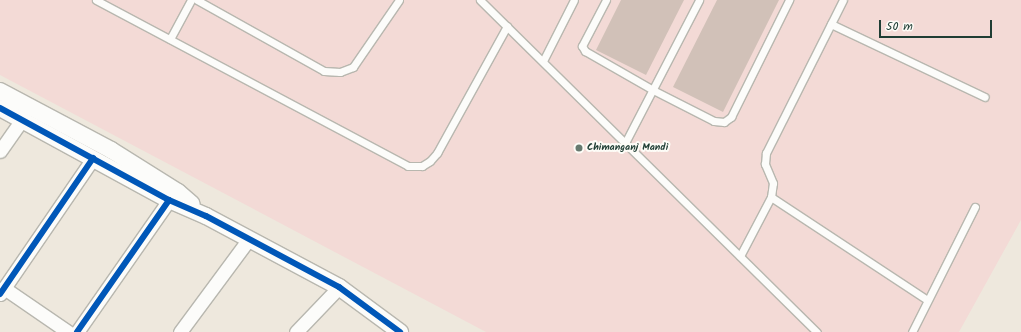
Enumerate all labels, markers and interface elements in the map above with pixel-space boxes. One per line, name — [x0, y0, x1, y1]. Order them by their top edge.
scale bar — [881, 12, 994, 38]
text: 50 m — [886, 17, 913, 36]
place label: Chimanganj Mandi — [587, 142, 668, 154]
marker: Chimanganj Mandi — [574, 143, 584, 153]

